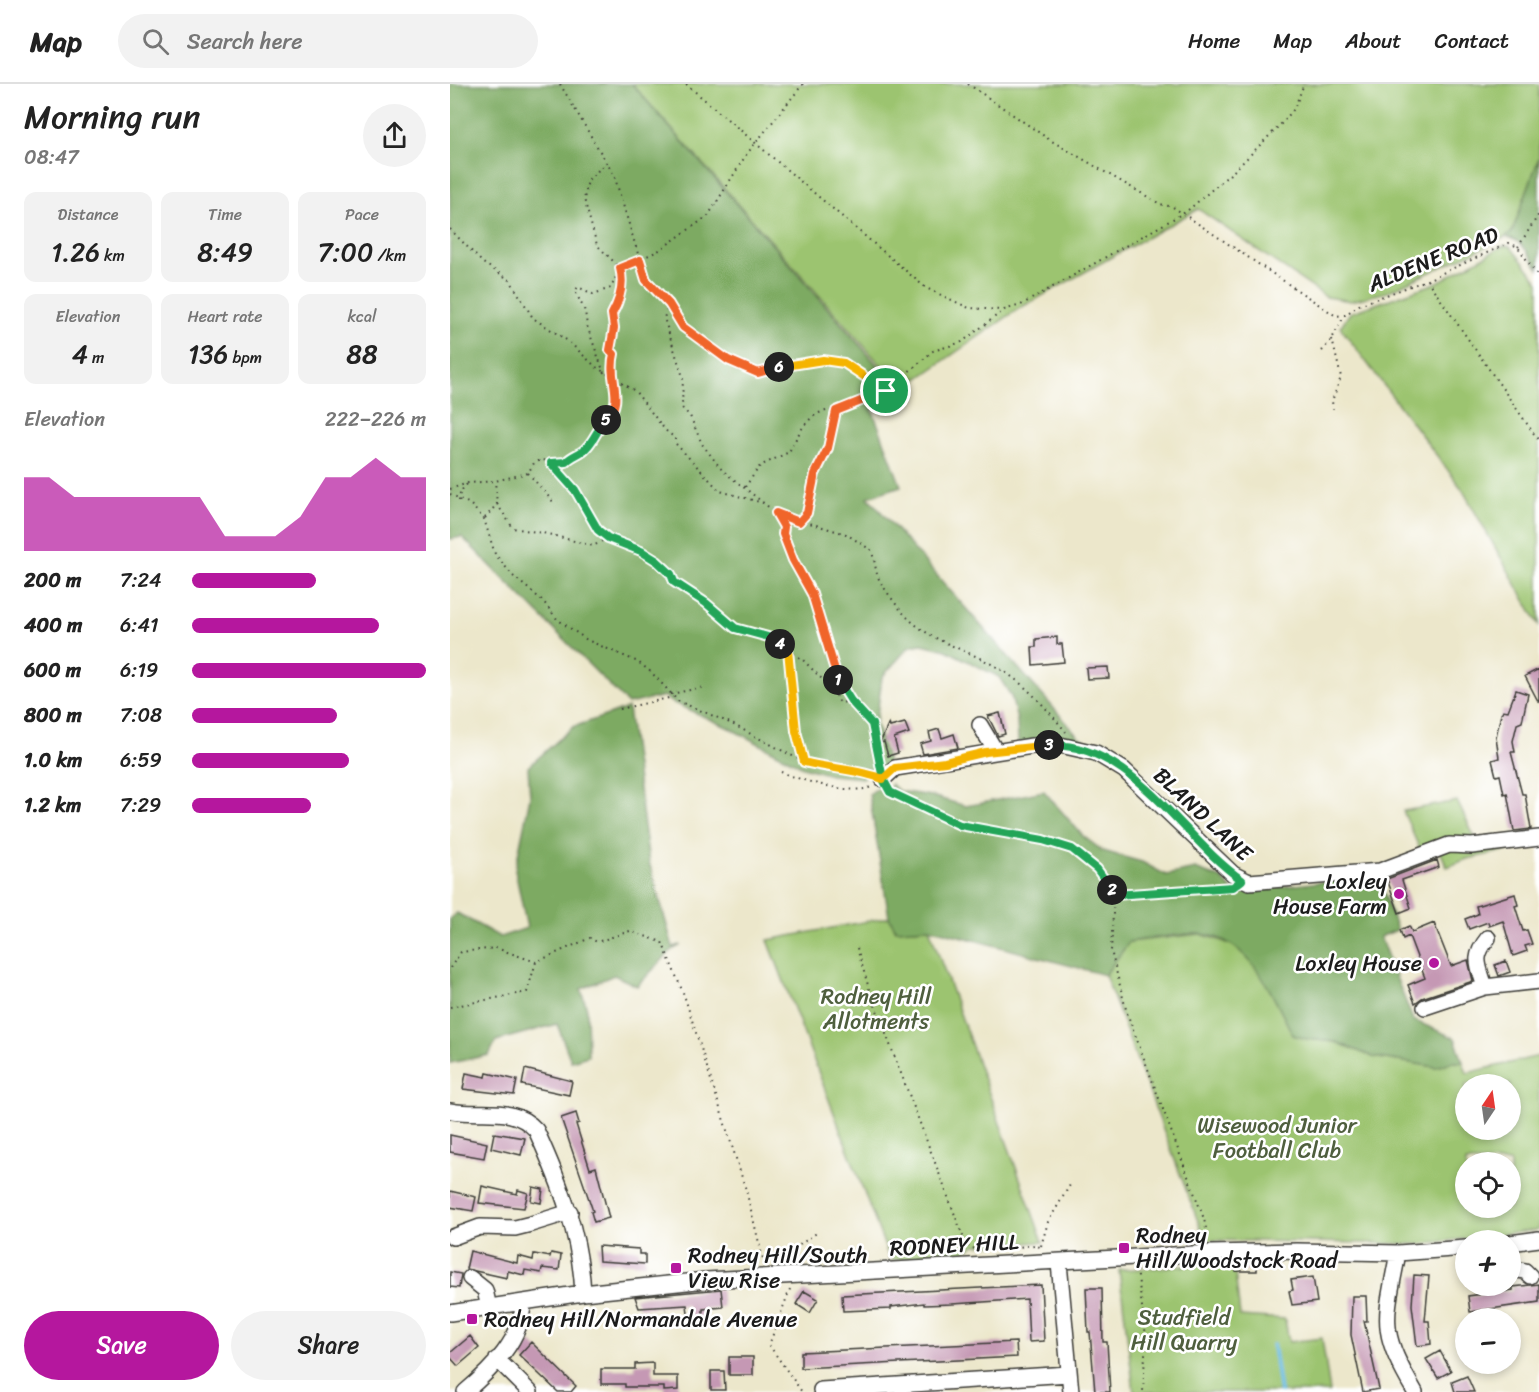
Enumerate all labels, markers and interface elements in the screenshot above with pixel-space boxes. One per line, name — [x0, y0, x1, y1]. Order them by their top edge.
search box — [118, 14, 538, 68]
text: Map — [30, 17, 82, 66]
text: Search here — [187, 22, 303, 61]
text: Home — [1188, 22, 1240, 60]
text: Map — [1273, 22, 1312, 60]
text: About — [1345, 22, 1402, 60]
text: Contact — [1435, 22, 1509, 60]
icon: search — [139, 25, 172, 58]
text: Morning run — [24, 88, 200, 146]
button: share — [363, 104, 426, 167]
text: 08:47 — [24, 140, 79, 175]
text: Distance — [58, 200, 118, 229]
text: Time — [208, 200, 242, 229]
text: Pace — [345, 200, 379, 229]
street label: ALDENE ROAD — [1361, 215, 1504, 303]
text: 1.26 — [51, 229, 100, 275]
text: 8:49 — [197, 229, 253, 275]
text: 7:00 — [318, 229, 373, 275]
text: km — [100, 241, 125, 270]
text: /km — [373, 241, 406, 270]
text: Elevation — [56, 302, 120, 331]
text: Heart rate — [187, 302, 263, 331]
text: kcal — [347, 302, 377, 331]
text: 4 — [72, 331, 88, 377]
text: 136 — [188, 331, 228, 377]
text: 88 — [346, 331, 378, 377]
text: m — [88, 343, 104, 372]
text: bpm — [228, 343, 262, 372]
pin: 6 — [764, 352, 794, 382]
text: 6 — [774, 352, 784, 381]
pin — [860, 365, 911, 416]
icon: arrive — [869, 374, 902, 407]
text: Elevation — [24, 402, 105, 437]
text: 222–226 m — [325, 402, 426, 437]
pin: 5 — [591, 405, 621, 435]
text: 5 — [601, 405, 611, 434]
text: 200 m — [24, 563, 81, 598]
text: 7:24 — [120, 563, 162, 598]
text: 400 m — [24, 608, 82, 643]
text: 6:41 — [120, 608, 158, 643]
pin: 4 — [765, 629, 795, 659]
text: 4 — [775, 629, 785, 658]
text: 600 m — [24, 653, 81, 688]
text: 6:19 — [120, 653, 158, 688]
pin: 1 — [823, 665, 853, 695]
text: 1 — [835, 665, 841, 694]
text: 800 m — [24, 698, 82, 733]
text: 7:08 — [120, 698, 162, 733]
pin: 3 — [1034, 730, 1064, 760]
text: 3 — [1045, 730, 1053, 759]
text: 1.0 km — [24, 743, 82, 778]
text: 6:59 — [120, 743, 162, 778]
street label: BLAND LANE — [1144, 757, 1263, 872]
text: 1.2 km — [24, 788, 81, 823]
text: 7:29 — [120, 788, 161, 823]
place label: Loxley House Farm — [1273, 862, 1388, 926]
pin: 2 — [1097, 875, 1127, 905]
text: 2 — [1107, 875, 1117, 904]
marker: Loxley House Farm — [1392, 887, 1406, 901]
place label: Loxley House — [1295, 944, 1422, 983]
marker: Loxley House — [1427, 956, 1441, 970]
park label: Rodney Hill Allotments — [821, 977, 932, 1041]
north arrow — [1455, 1074, 1521, 1140]
map controls — [1455, 1074, 1521, 1374]
park label: Wisewood Junior Football Club — [1197, 1106, 1359, 1170]
button: locate — [1455, 1152, 1521, 1218]
place label: Rodney Hill/Woodstock Road — [1136, 1216, 1339, 1280]
street label: RODNEY HILL — [889, 1222, 1020, 1268]
button: + — [1455, 1230, 1521, 1296]
place label: Rodney Hill/South View Rise — [688, 1236, 867, 1300]
marker: Rodney Hill/Woodstock Road — [1117, 1241, 1131, 1255]
marker: Rodney Hill/South View Rise — [669, 1261, 683, 1275]
park label: Studfield Hill Quarry — [1131, 1298, 1238, 1362]
place label: Rodney Hill/Normandale Avenue — [484, 1300, 798, 1339]
button: − — [1455, 1308, 1521, 1374]
button: Save — [24, 1311, 219, 1380]
button: Share — [231, 1311, 426, 1380]
marker: Rodney Hill/Normandale Avenue — [465, 1312, 479, 1326]

